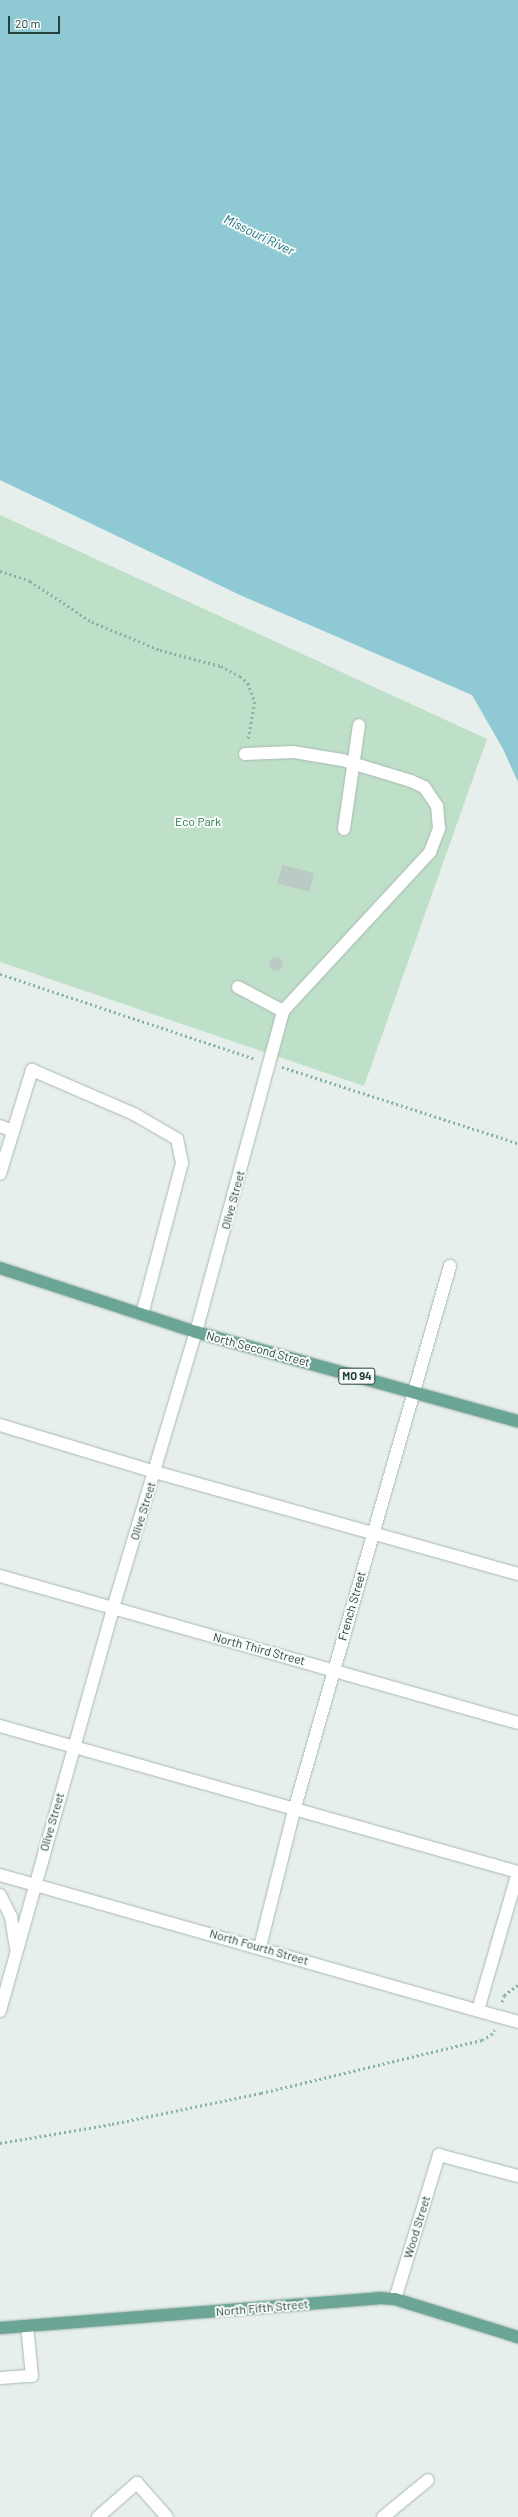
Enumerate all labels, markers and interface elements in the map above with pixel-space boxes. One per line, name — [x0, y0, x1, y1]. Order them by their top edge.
scale bar — [10, 8, 62, 34]
text: 20 m — [15, 16, 41, 30]
water label: Missouri River — [221, 211, 297, 259]
park label: Eco Park — [175, 815, 221, 829]
street label: Olive Street — [218, 1169, 248, 1231]
street label: North Second Street — [205, 1328, 311, 1370]
road number: MO 94 — [338, 1367, 376, 1385]
street label: Olive Street — [127, 1480, 159, 1542]
street label: French Street — [335, 1570, 369, 1642]
street label: North Third Street — [211, 1630, 307, 1668]
street label: Olive Street — [37, 1791, 67, 1853]
street label: North Fourth Street — [208, 1926, 310, 1968]
street label: Wood Street — [401, 2194, 433, 2260]
street label: North Fifth Street — [215, 2297, 309, 2319]

